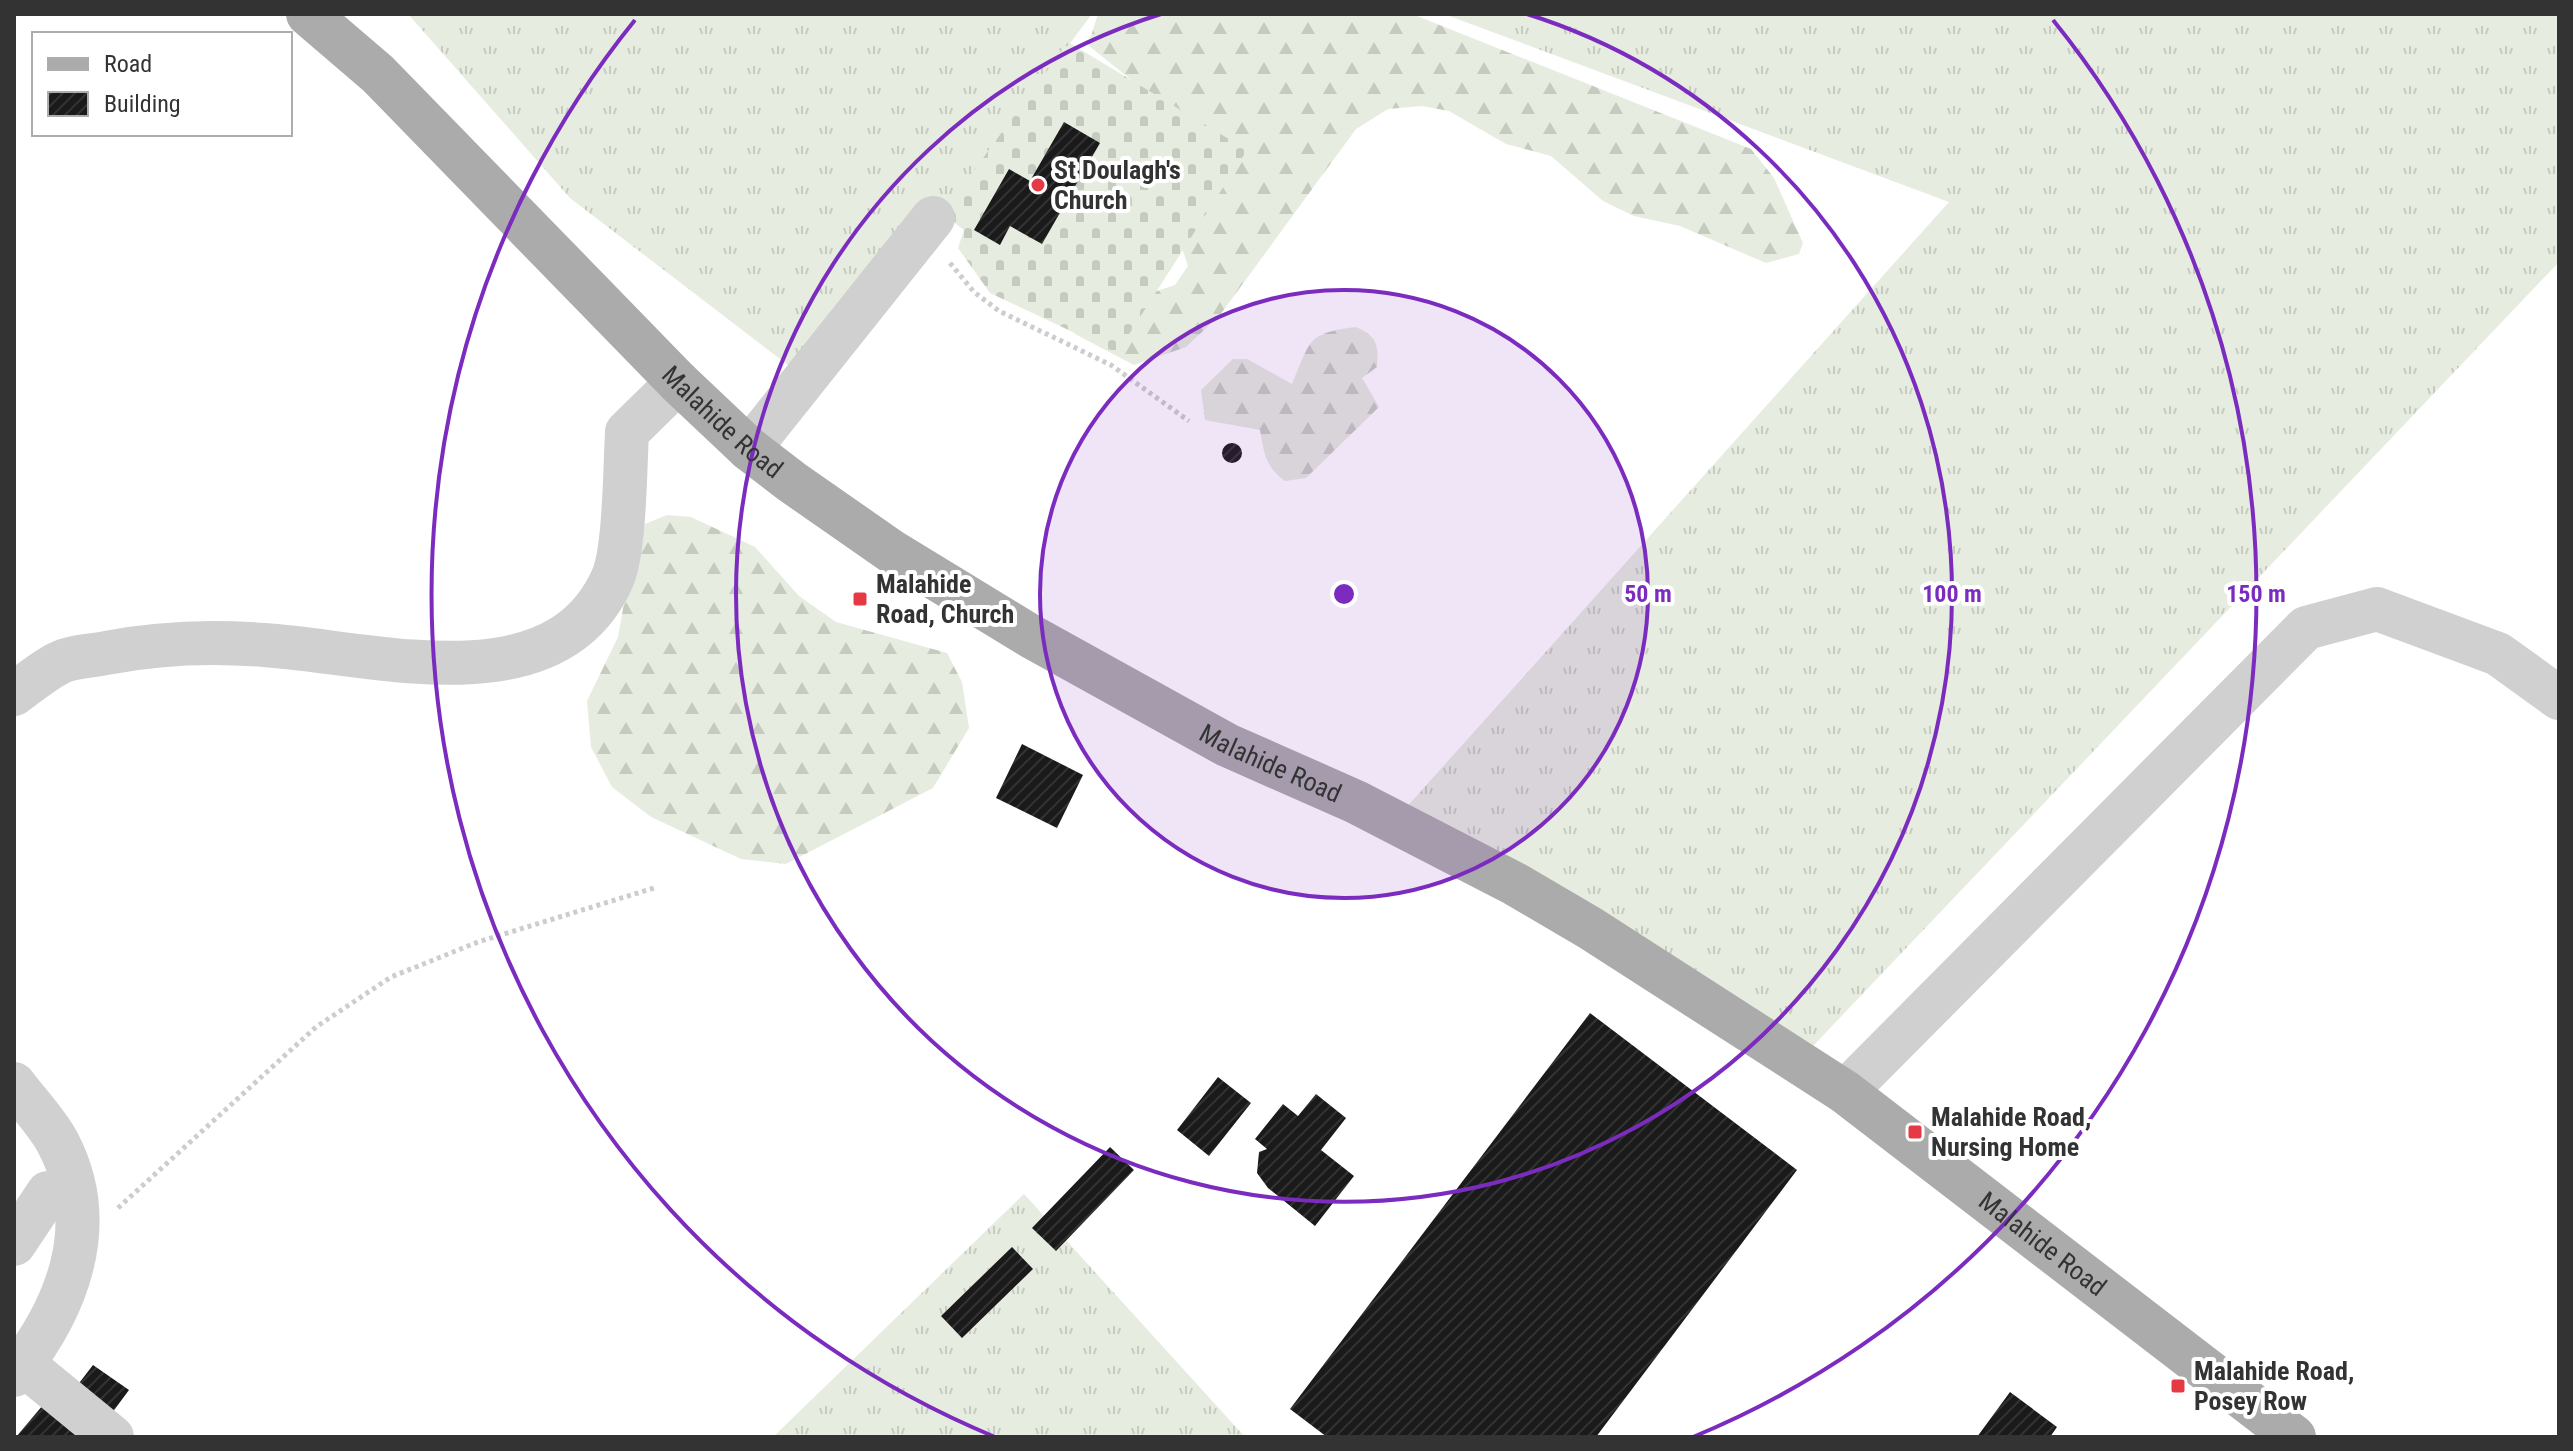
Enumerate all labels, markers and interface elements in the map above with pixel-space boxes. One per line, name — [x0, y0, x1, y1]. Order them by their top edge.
legend — [32, 32, 292, 136]
text: Road — [104, 50, 152, 78]
text: Building — [104, 90, 181, 118]
place label: St Doulagh's Church — [1054, 155, 1181, 215]
marker: St Doulagh's Church — [1029, 176, 1047, 194]
street label: Malahide Road — [656, 360, 789, 484]
place label: Malahide Road, Church — [876, 569, 1014, 629]
centre of rings — [1330, 580, 1358, 608]
text: 50 m — [1624, 580, 1672, 608]
text: 100 m — [1922, 580, 1982, 608]
text: 150 m — [2226, 580, 2286, 608]
marker: Malahide Road, Church — [851, 590, 869, 608]
street label: Malahide Road — [1194, 718, 1346, 809]
place label: Malahide Road, Nursing Home — [1931, 1102, 2091, 1162]
marker: Malahide Road, Nursing Home — [1906, 1123, 1924, 1141]
street label: Malahide Road — [1973, 1186, 2112, 1302]
place label: Malahide Road, Posey Row — [2194, 1356, 2354, 1416]
marker: Malahide Road, Posey Row — [2169, 1377, 2187, 1395]

